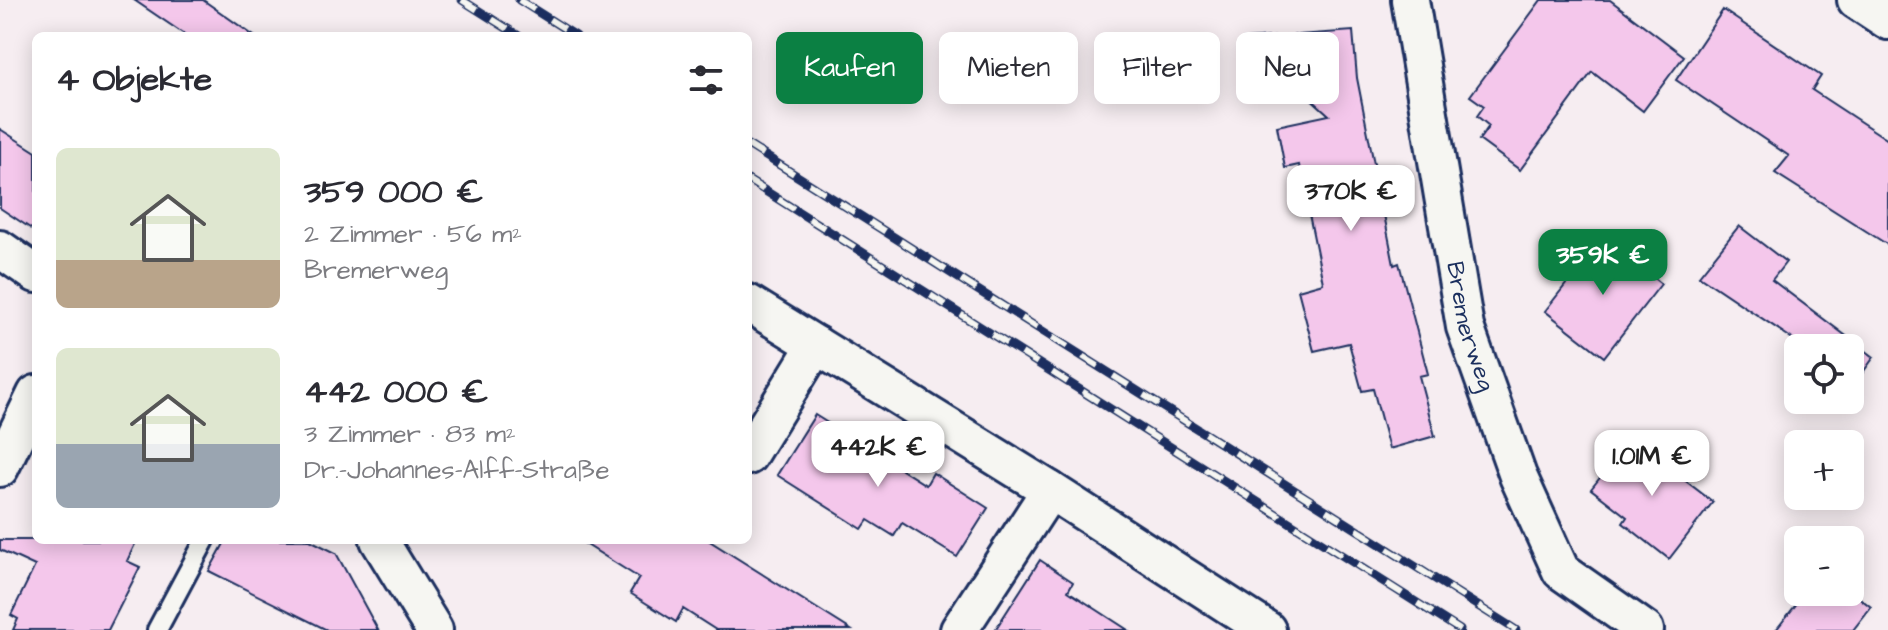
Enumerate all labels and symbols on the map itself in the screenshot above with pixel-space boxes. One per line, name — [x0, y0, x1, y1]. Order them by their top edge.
pin: 370K € — [1286, 165, 1416, 233]
pin: 359K € — [1538, 229, 1668, 297]
street label: Bremerweg — [1437, 259, 1503, 396]
pin: 442K € — [813, 421, 943, 489]
pin: 1.01M € — [1578, 430, 1726, 498]

